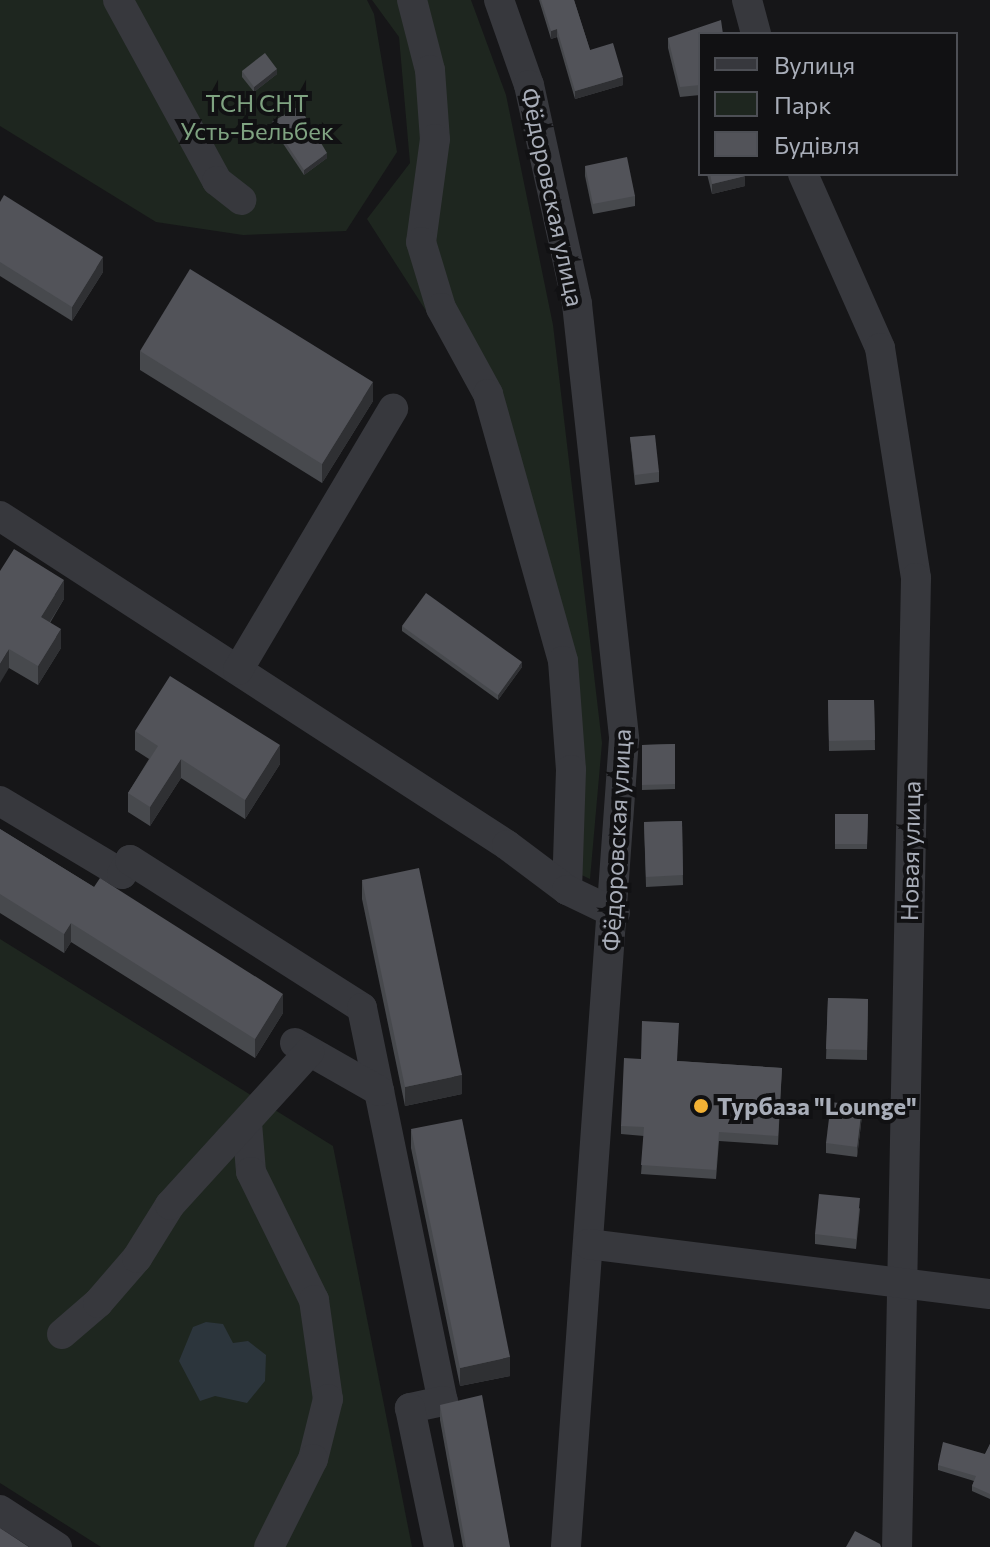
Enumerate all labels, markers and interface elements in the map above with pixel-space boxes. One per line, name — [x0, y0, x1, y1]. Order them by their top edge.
legend — [698, 32, 958, 176]
text: Вулиця — [774, 50, 855, 79]
street label: Фёдоровская улица — [516, 85, 590, 309]
park label: ТСН СНТ Усть-Бельбек — [180, 89, 334, 145]
text: Парк — [774, 90, 831, 119]
text: Будівля — [774, 130, 860, 159]
street label: Фёдоровская улица — [596, 728, 636, 952]
street label: Новая улица — [894, 781, 926, 921]
place label: Турбаза "Lounge" — [717, 1092, 917, 1120]
marker: Турбаза "Lounge" — [692, 1097, 710, 1115]

